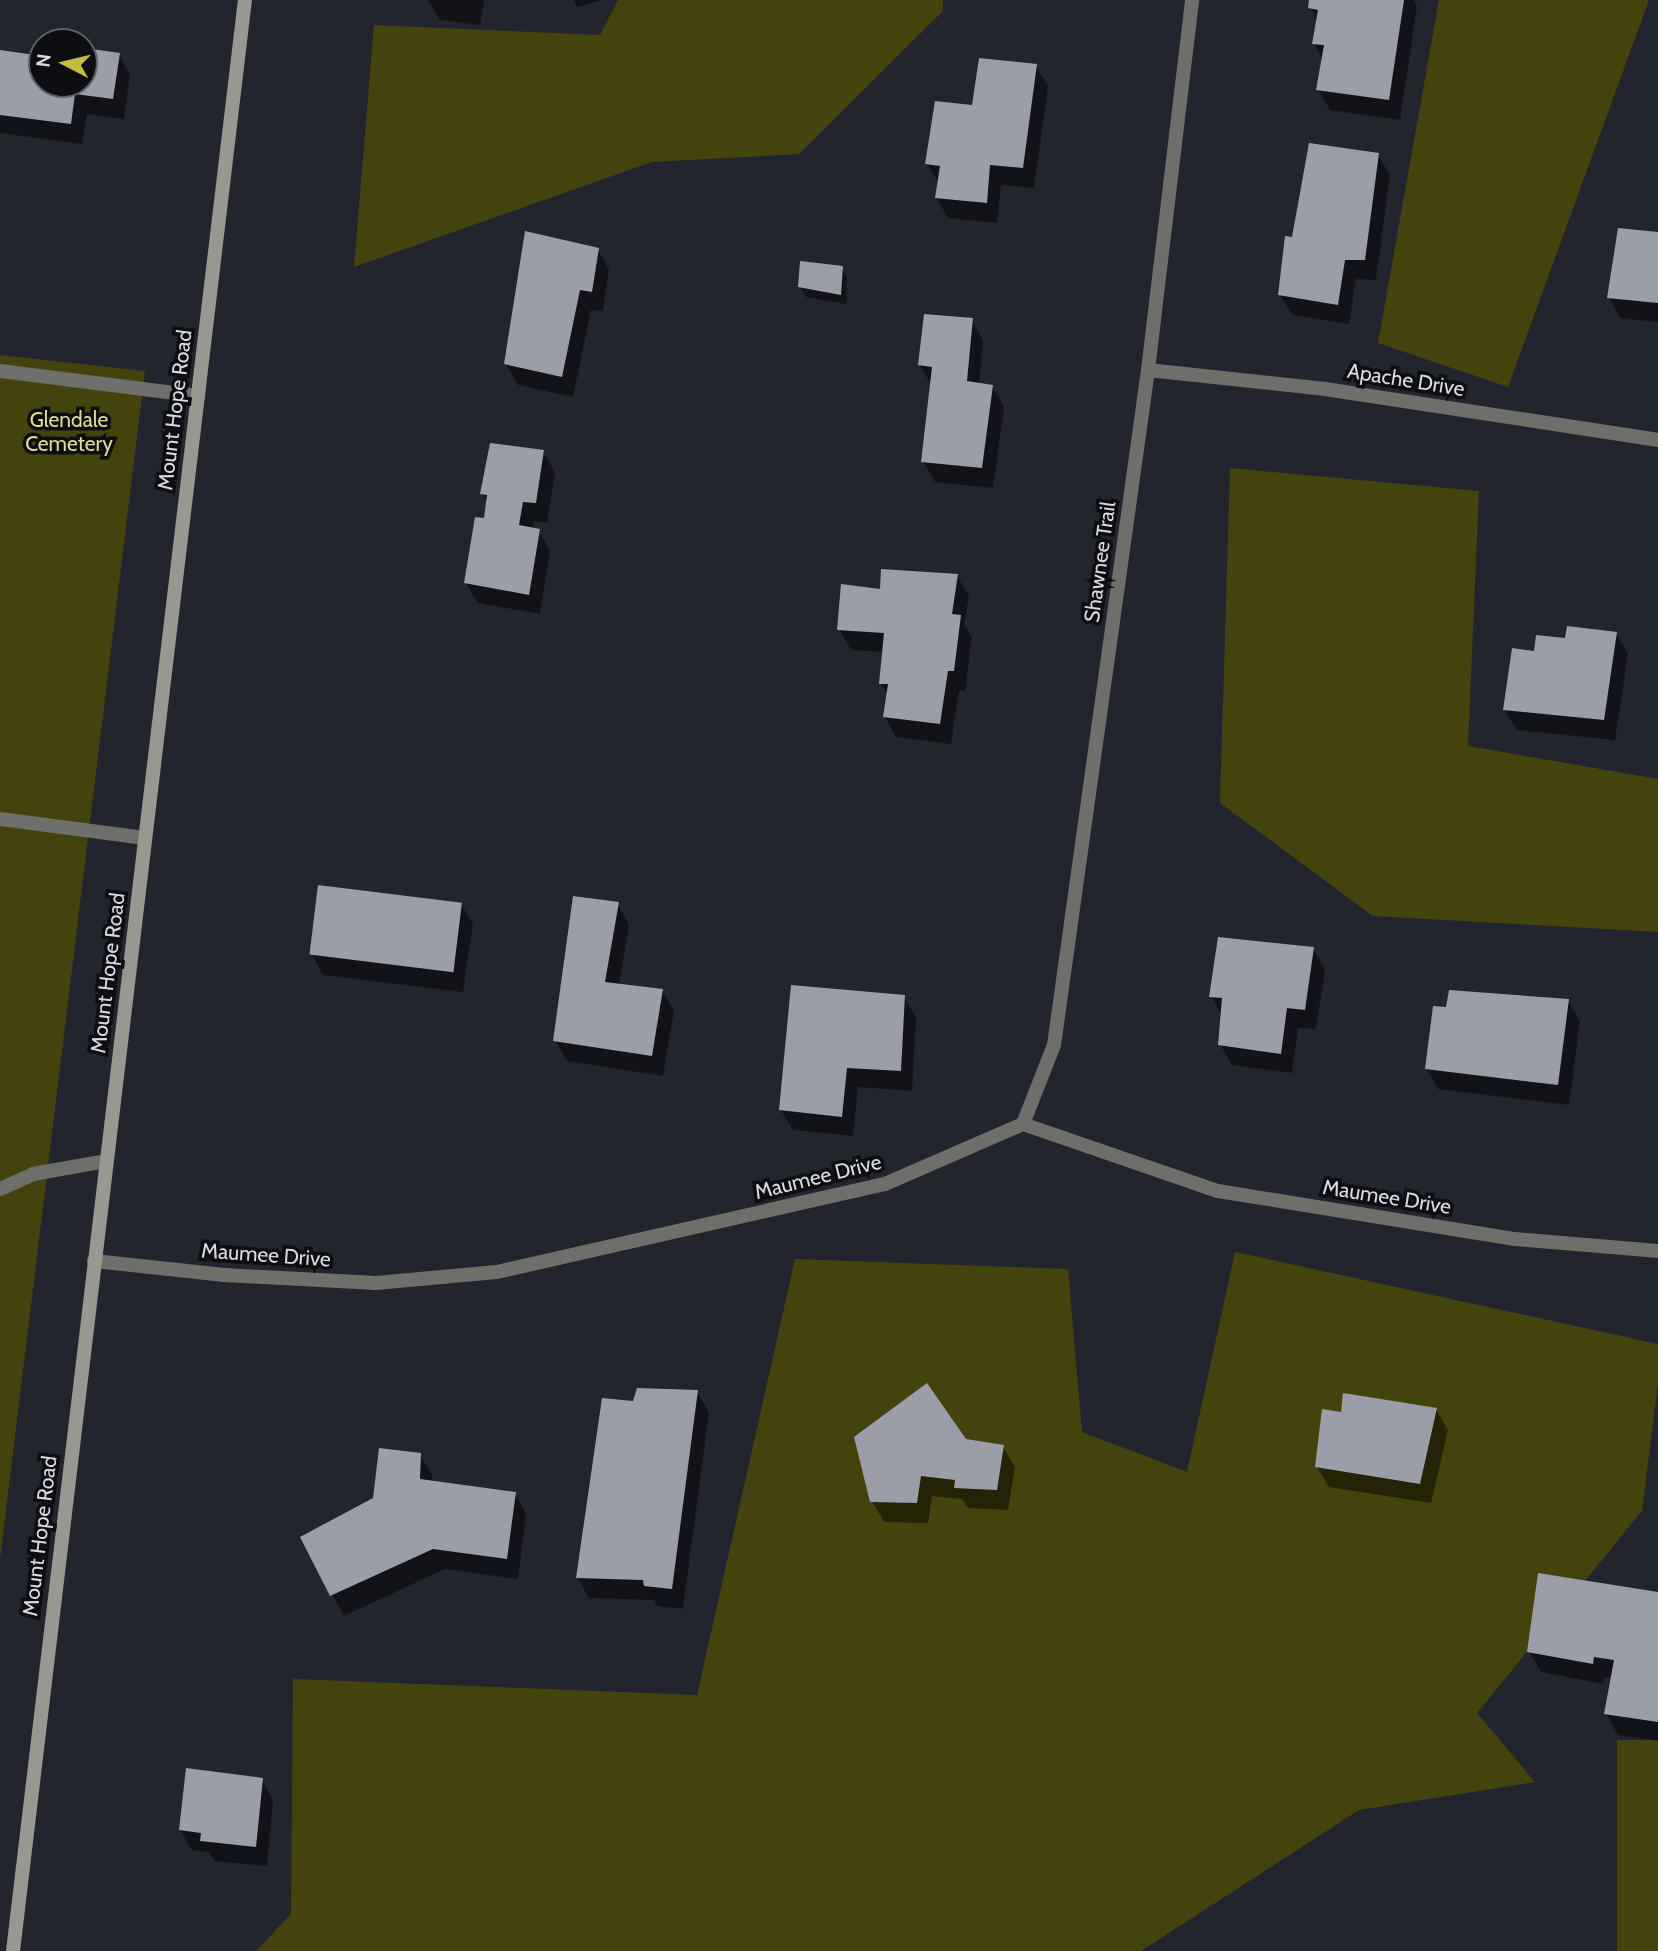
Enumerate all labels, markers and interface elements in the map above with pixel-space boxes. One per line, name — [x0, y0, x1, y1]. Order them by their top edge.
north arrow — [28, 28, 98, 98]
text: N — [31, 53, 56, 69]
street label: Mount Hope Road — [153, 328, 197, 492]
street label: Apache Drive — [1346, 358, 1466, 402]
park label: Glendale Cemetery — [25, 407, 113, 457]
street label: Shawnee Trail — [1079, 500, 1121, 624]
street label: Mount Hope Road — [86, 891, 130, 1055]
street label: Maumee Drive — [752, 1149, 884, 1205]
street label: Maumee Drive — [1321, 1174, 1453, 1220]
street label: Maumee Drive — [200, 1238, 332, 1272]
street label: Mount Hope Road — [18, 1454, 62, 1618]

